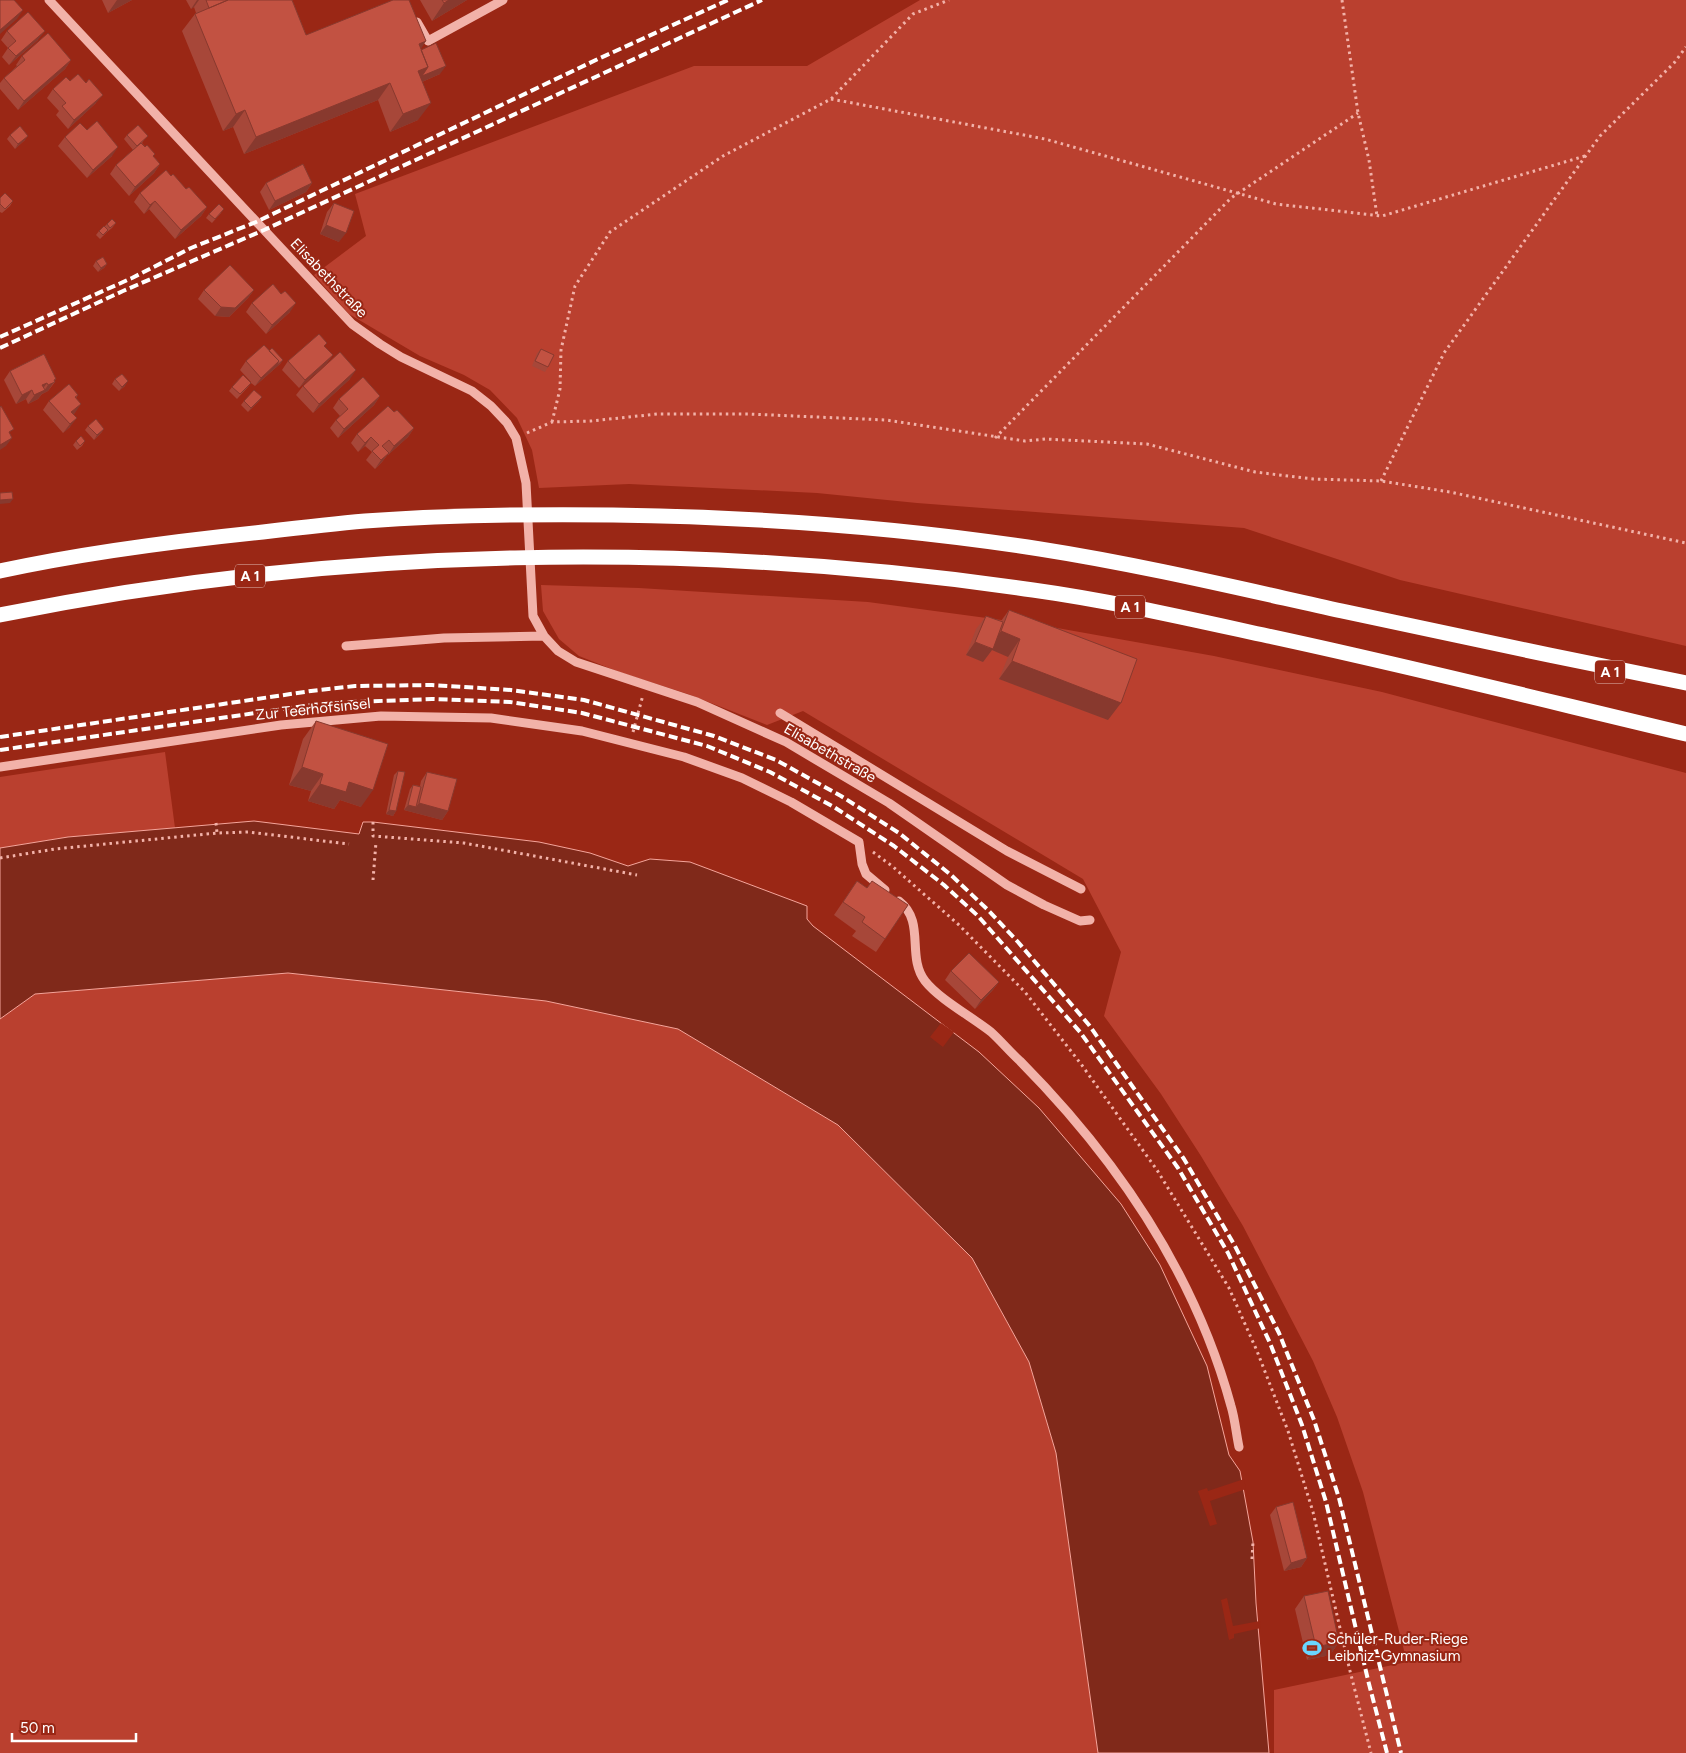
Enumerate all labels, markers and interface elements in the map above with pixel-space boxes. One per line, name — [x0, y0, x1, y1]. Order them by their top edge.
street label: Elisabethstraße — [287, 235, 371, 321]
road number: A 1 — [235, 564, 265, 588]
road number: A 1 — [1115, 596, 1145, 618]
road number: A 1 — [1595, 660, 1625, 684]
street label: Zur Teerhofsinsel — [255, 694, 371, 724]
street label: Elisabethstraße — [781, 719, 879, 787]
place label: Schüler-Ruder-Riege Leibniz-Gymnasium — [1327, 1630, 1468, 1665]
sports icon: Schüler-Ruder-Riege Leibniz-Gymnasium — [1301, 1637, 1323, 1659]
scale bar — [12, 1710, 136, 1742]
text: 50 m — [20, 1719, 55, 1737]

